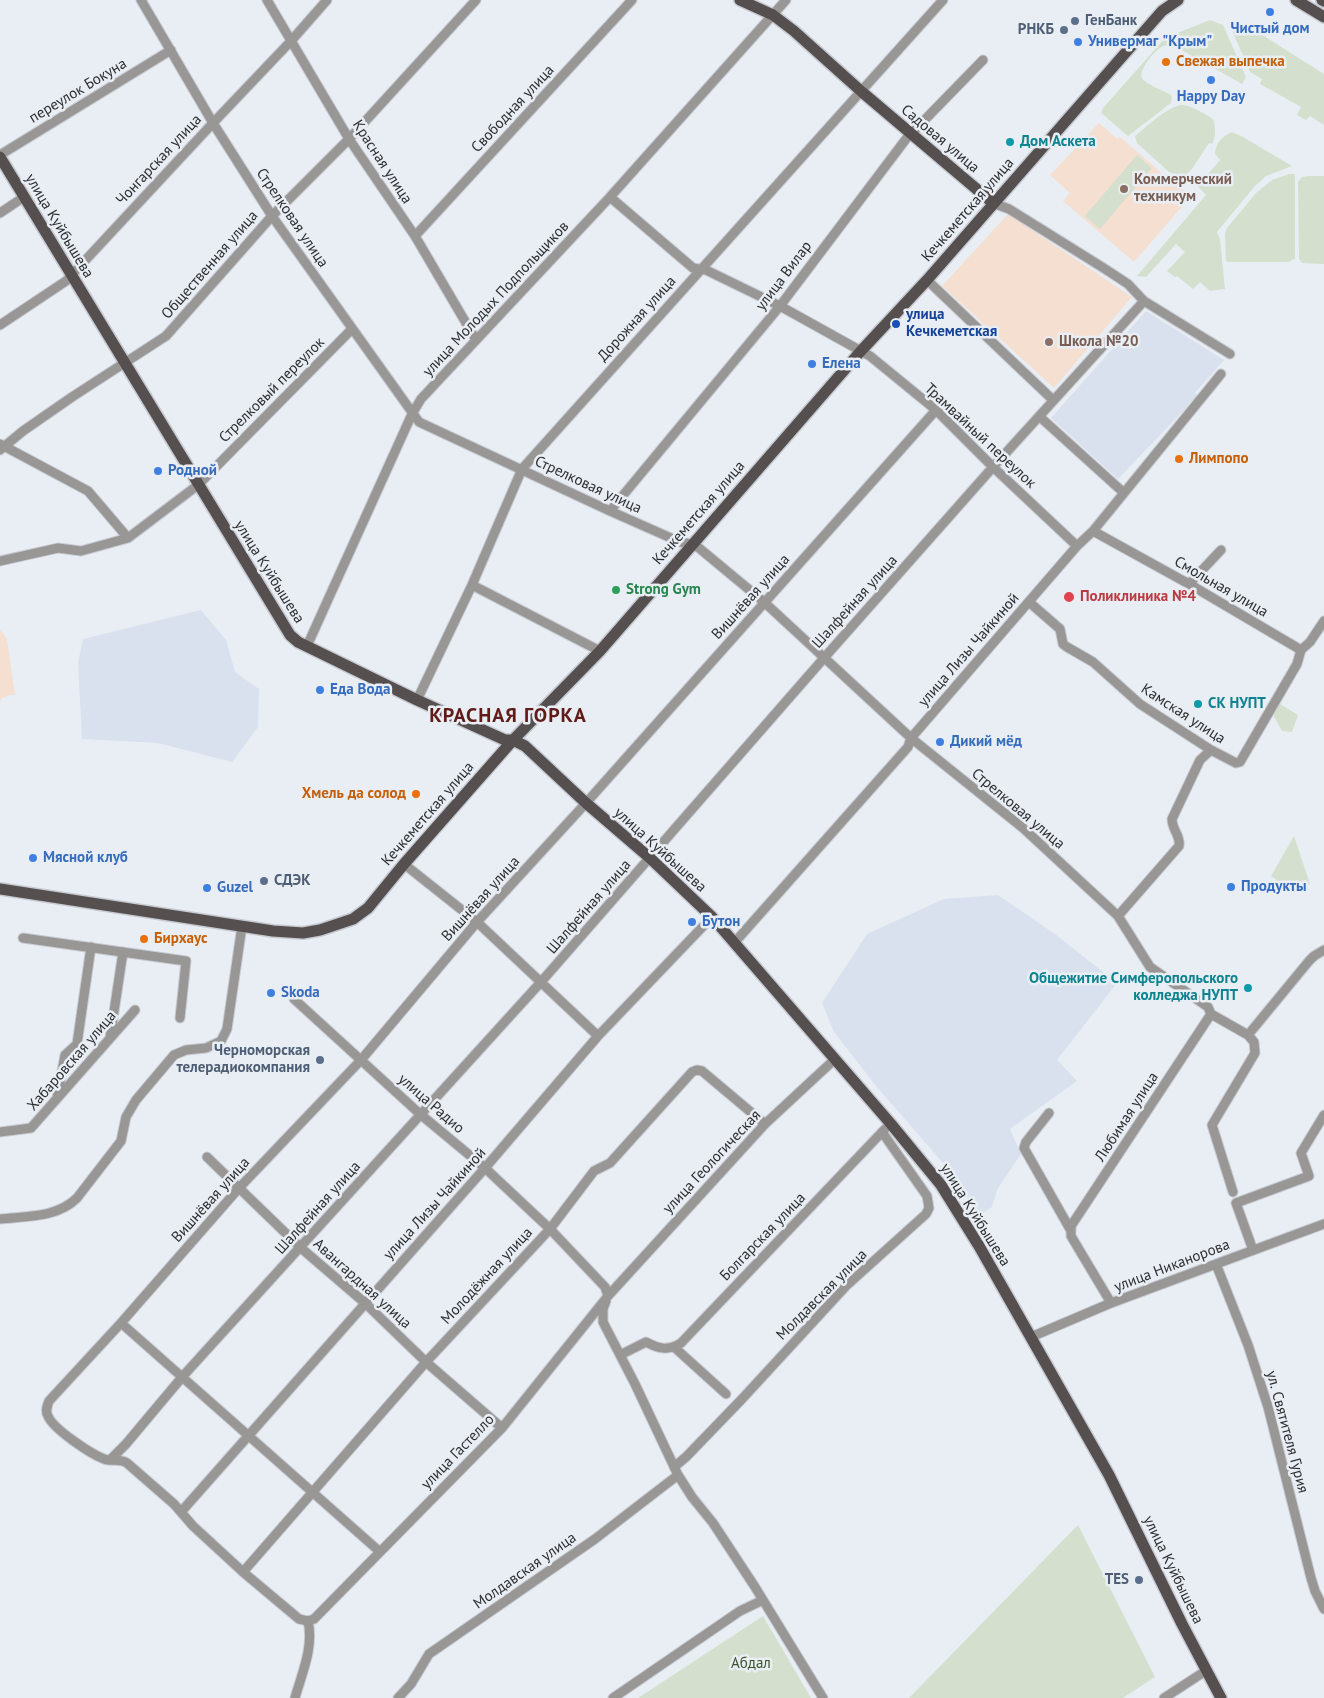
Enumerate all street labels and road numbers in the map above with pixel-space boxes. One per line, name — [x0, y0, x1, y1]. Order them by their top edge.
street label: переулок Бокуна — [26, 55, 130, 127]
street label: Свободная улица — [468, 62, 558, 156]
street label: Садовая улица — [897, 101, 983, 177]
street label: Чонгарская улица — [113, 111, 205, 209]
street label: Красная улица — [348, 117, 416, 207]
street label: Кечкеметская улица — [918, 154, 1018, 266]
street label: Стрелковая улица — [252, 165, 332, 271]
street label: улица Куйбышева — [21, 171, 97, 281]
street label: Общественная улица — [158, 207, 262, 323]
street label: улица Молодых Подпольщиков — [419, 218, 573, 380]
street label: улица Вилар — [752, 238, 816, 314]
street label: Дорожная улица — [594, 273, 680, 365]
street label: Стрелковый переулок — [215, 333, 329, 447]
street label: Трамвайный переулок — [921, 380, 1039, 492]
street label: Стрелковая улица — [532, 452, 644, 518]
street label: Кечкеметская улица — [649, 457, 749, 569]
street label: улица Куйбышева — [230, 517, 308, 627]
street label: Вишнёвая улица — [708, 551, 794, 643]
street label: Шалфейная улица — [809, 552, 901, 652]
street label: Смольная улица — [1171, 553, 1271, 621]
street label: улица Лизы Чайкиной — [915, 590, 1023, 710]
street label: Камская улица — [1137, 680, 1229, 748]
street label: Кечкеметская улица — [378, 758, 478, 870]
street label: Стрелковая улица — [968, 765, 1068, 853]
street label: улица Куйбышева — [610, 804, 710, 896]
street label: Вишнёвая улица — [438, 853, 524, 945]
street label: Шалфейная улица — [543, 856, 635, 958]
street label: Хабаровская улица — [24, 1007, 120, 1115]
street label: Любимая улица — [1091, 1069, 1163, 1165]
street label: улица Радио — [394, 1070, 468, 1138]
street label: улица Геологическая — [659, 1106, 765, 1218]
street label: улица Лизы Чайкиной — [380, 1144, 490, 1264]
street label: Вишнёвая улица — [168, 1154, 254, 1246]
street label: Шалфейная улица — [272, 1158, 364, 1258]
street label: улица Куйбышева — [936, 1160, 1014, 1270]
street label: Болгарская улица — [716, 1189, 810, 1285]
street label: Молодёжная улица — [438, 1224, 536, 1328]
street label: Авангардная улица — [309, 1235, 415, 1333]
street label: улица Никанорова — [1112, 1236, 1232, 1296]
street label: Молдавская улица — [773, 1246, 871, 1344]
street label: ул. Святителя Гурия — [1262, 1369, 1312, 1495]
street label: улица Гастелло — [418, 1411, 498, 1493]
street label: улица Куйбышева — [1139, 1513, 1207, 1627]
street label: Молдавская улица — [470, 1529, 580, 1613]

